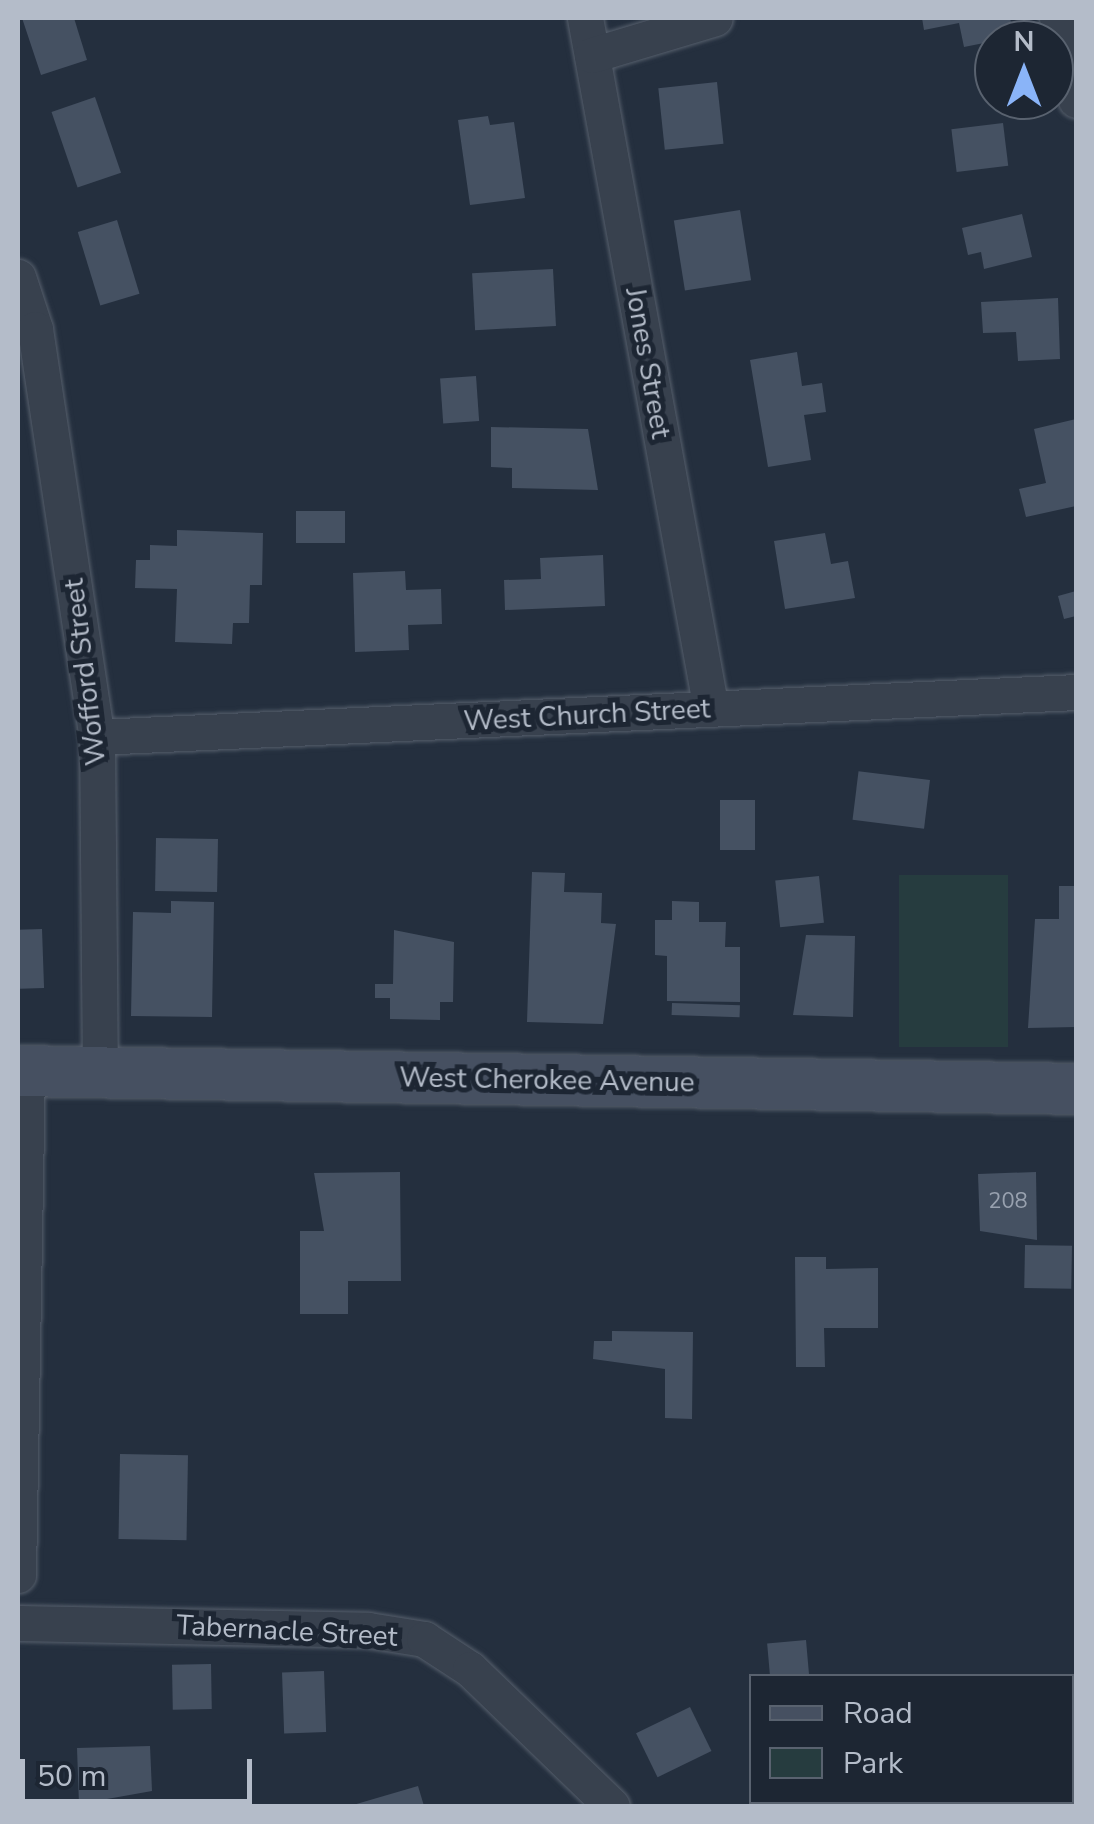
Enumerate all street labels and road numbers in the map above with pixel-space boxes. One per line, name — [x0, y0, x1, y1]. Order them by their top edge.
street label: Jones Street — [618, 285, 678, 441]
street label: Wofford Street — [57, 577, 113, 767]
street label: West Church Street — [463, 692, 711, 738]
street label: West Cherokee Avenue — [399, 1061, 695, 1099]
street label: Tabernacle Street — [176, 1608, 398, 1654]

